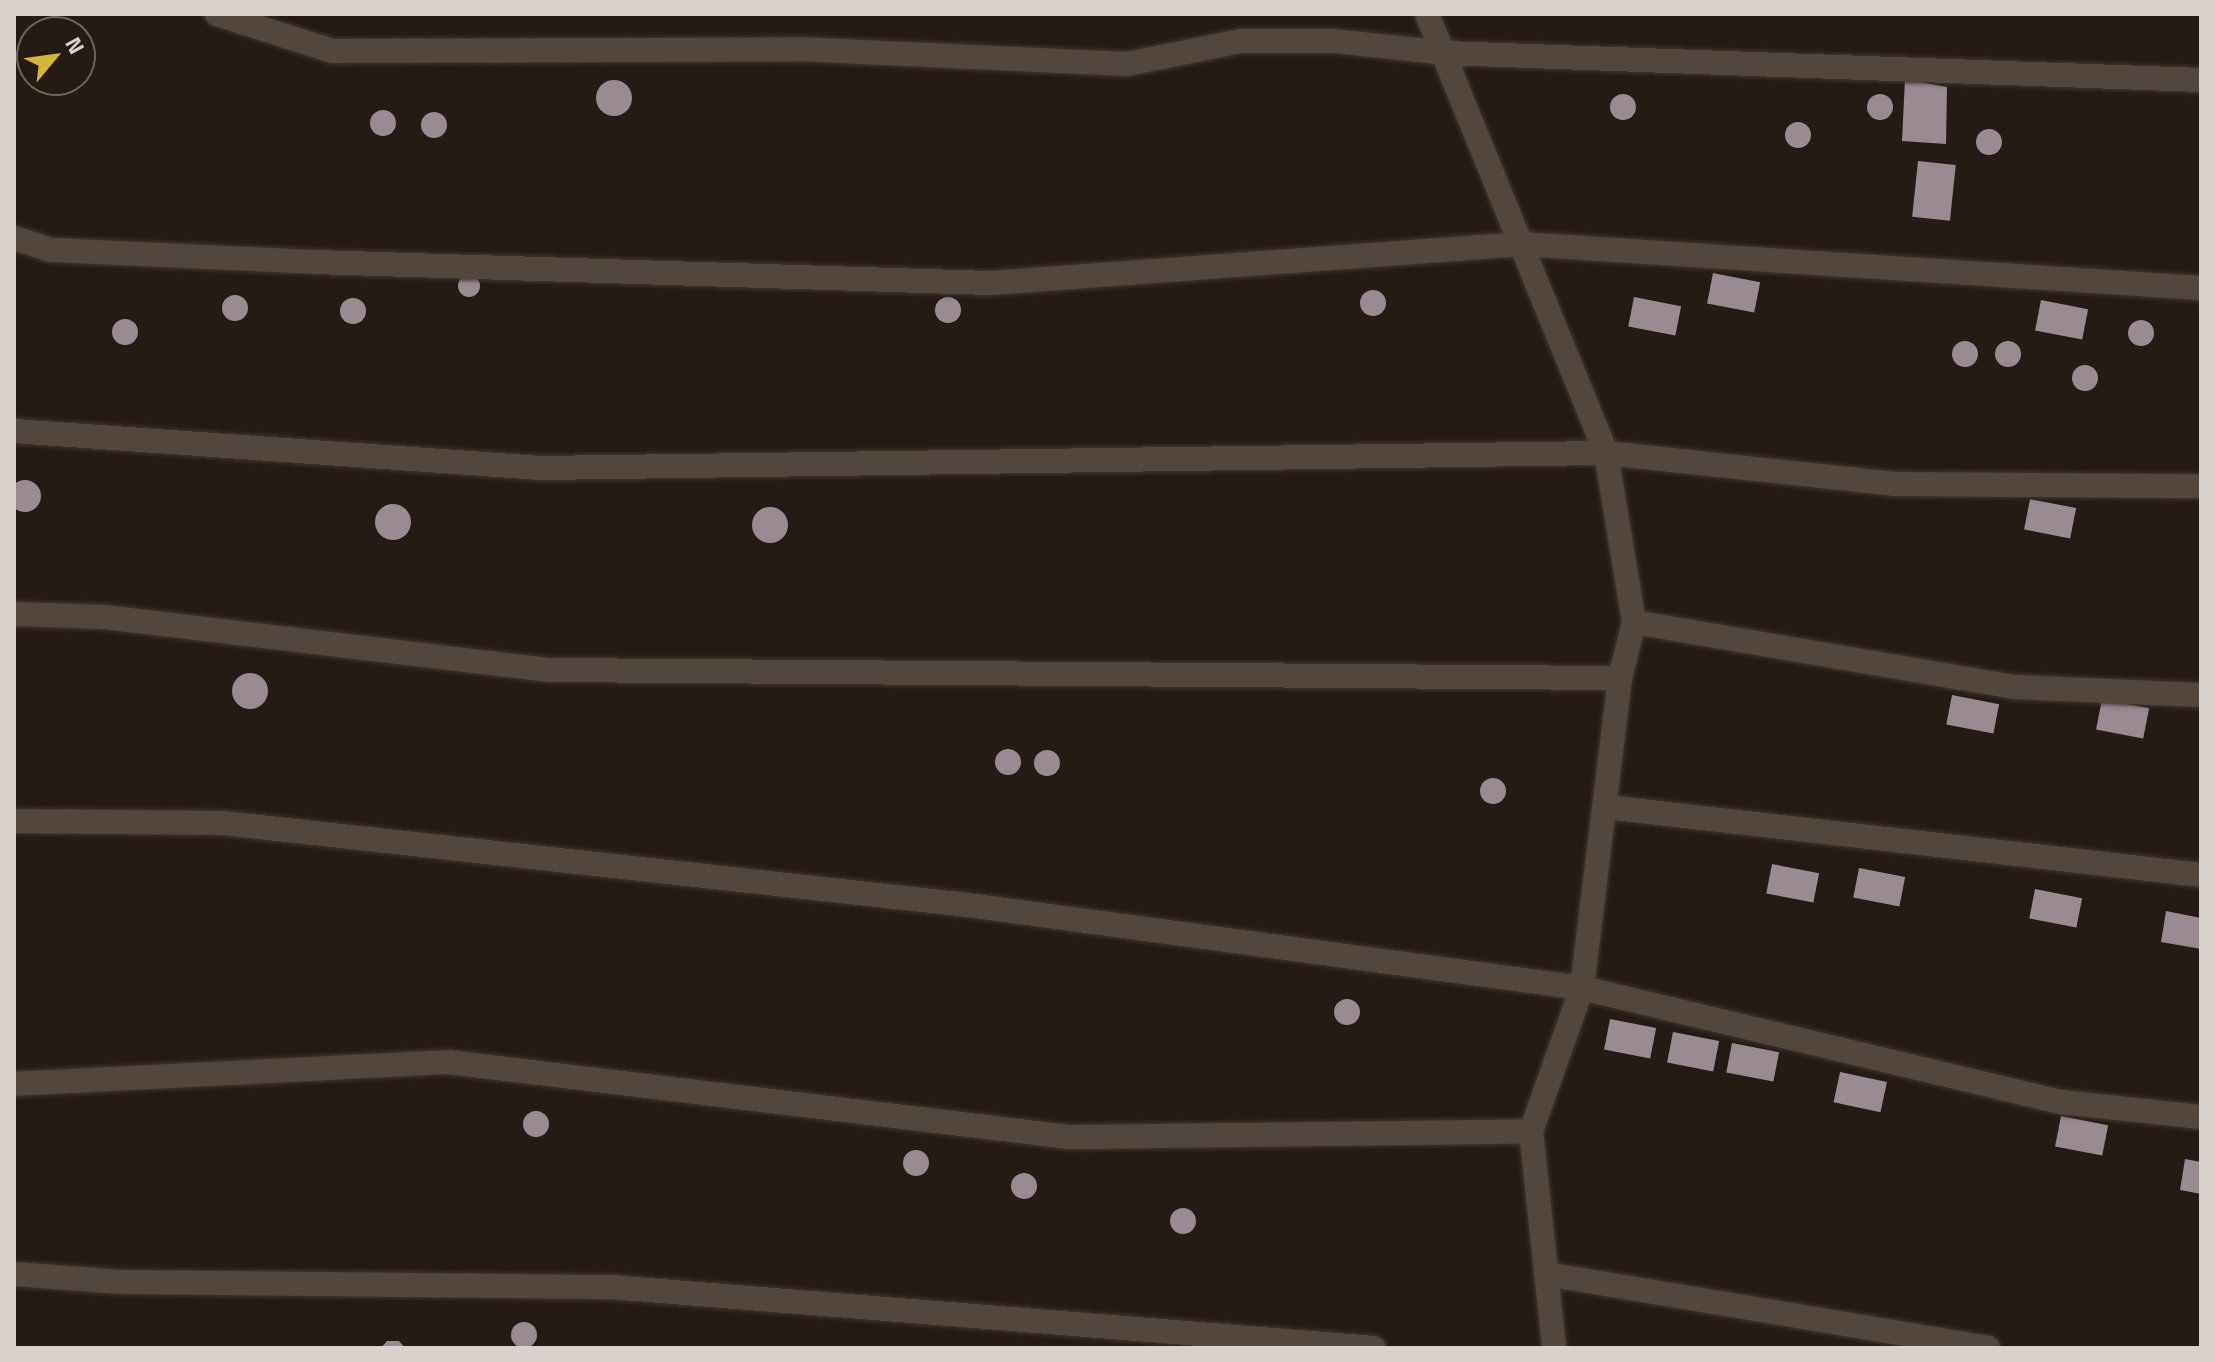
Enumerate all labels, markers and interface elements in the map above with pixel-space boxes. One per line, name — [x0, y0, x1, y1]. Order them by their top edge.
north arrow — [16, 16, 96, 96]
text: N — [57, 30, 94, 60]

